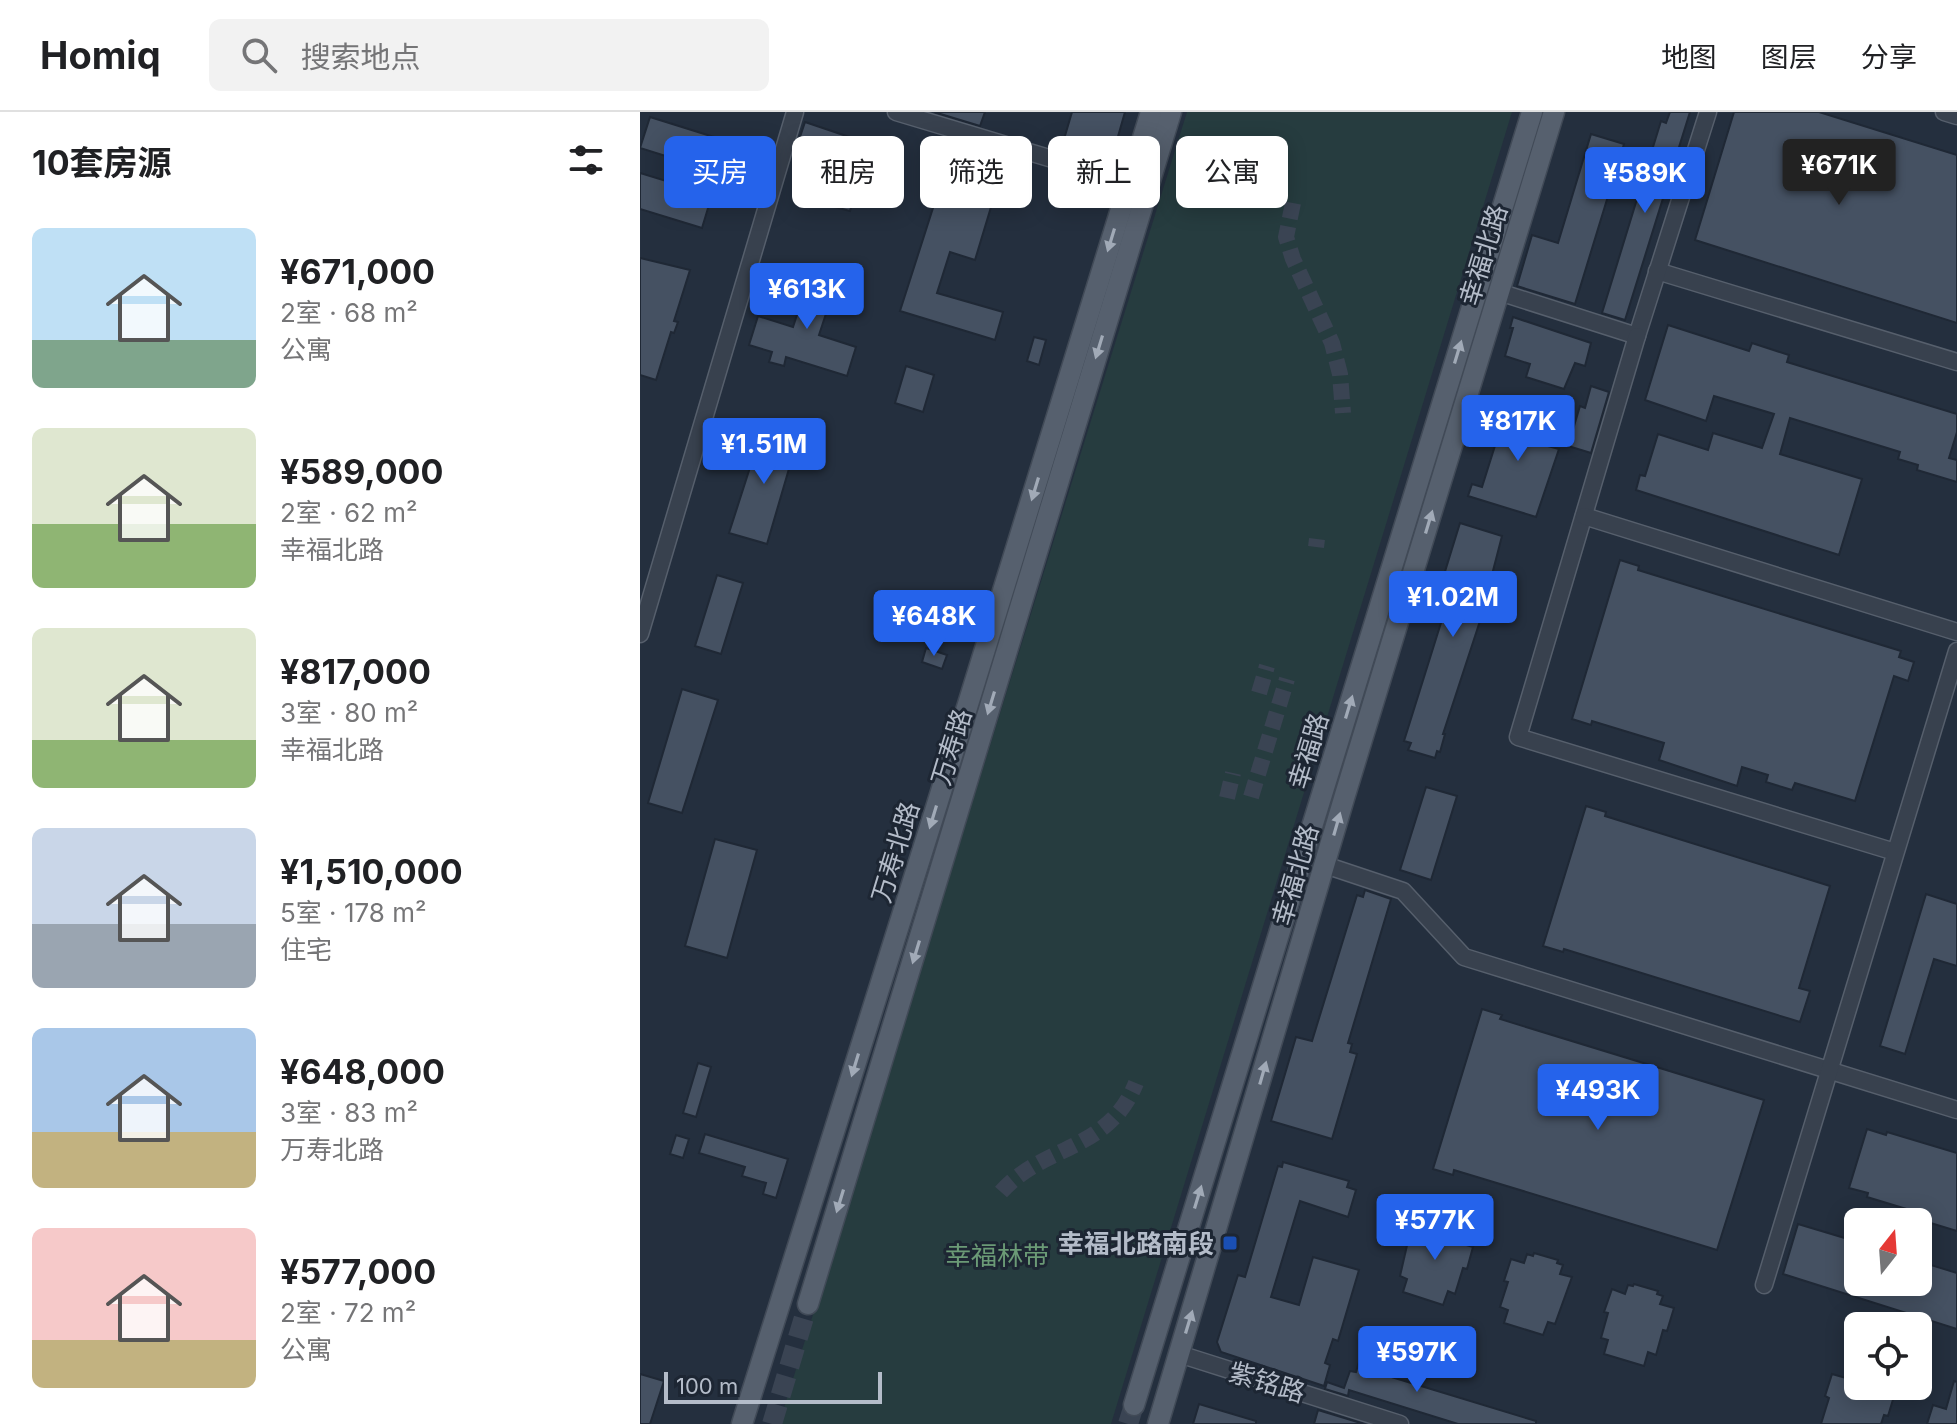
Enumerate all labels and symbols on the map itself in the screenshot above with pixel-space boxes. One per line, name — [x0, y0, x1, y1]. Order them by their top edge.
pin: ¥671K — [1783, 139, 1895, 207]
pin: ¥589K — [1589, 147, 1701, 215]
street label: 幸福北路 — [1453, 201, 1513, 309]
one-way arrow — [1105, 228, 1117, 252]
pin: ¥613K — [751, 263, 863, 331]
one-way arrow — [1092, 336, 1105, 360]
one-way arrow — [1452, 339, 1465, 363]
pin: ¥817K — [1462, 395, 1574, 463]
pin: ¥1.51M — [699, 418, 829, 486]
one-way arrow — [1028, 477, 1041, 501]
one-way arrow — [1423, 509, 1436, 533]
pin: ¥1.02M — [1388, 571, 1518, 639]
pin: ¥648K — [878, 590, 990, 658]
one-way arrow — [984, 692, 997, 716]
one-way arrow — [1343, 695, 1356, 719]
street label: 万寿路 — [925, 705, 977, 789]
street label: 幸福路 — [1282, 709, 1334, 793]
street label: 万寿北路 — [865, 798, 925, 906]
one-way arrow — [927, 806, 939, 830]
one-way arrow — [1331, 812, 1344, 836]
street label: 幸福北路 — [1266, 821, 1324, 929]
one-way arrow — [909, 940, 921, 964]
one-way arrow — [849, 1054, 861, 1078]
one-way arrow — [1257, 1061, 1270, 1085]
pin: ¥493K — [1542, 1064, 1654, 1132]
one-way arrow — [1192, 1184, 1205, 1208]
one-way arrow — [833, 1189, 846, 1213]
pin: ¥577K — [1379, 1194, 1491, 1262]
north arrow — [1844, 1208, 1932, 1296]
place label: 幸福北路南段 — [1058, 1228, 1214, 1259]
marker: 幸福北路南段 — [1221, 1234, 1239, 1252]
park label: 幸福林带 — [945, 1240, 1049, 1271]
one-way arrow — [1183, 1310, 1195, 1334]
pin: ¥597K — [1361, 1326, 1473, 1394]
street label: 紫铭路 — [1225, 1356, 1309, 1408]
scale bar — [664, 1368, 882, 1404]

